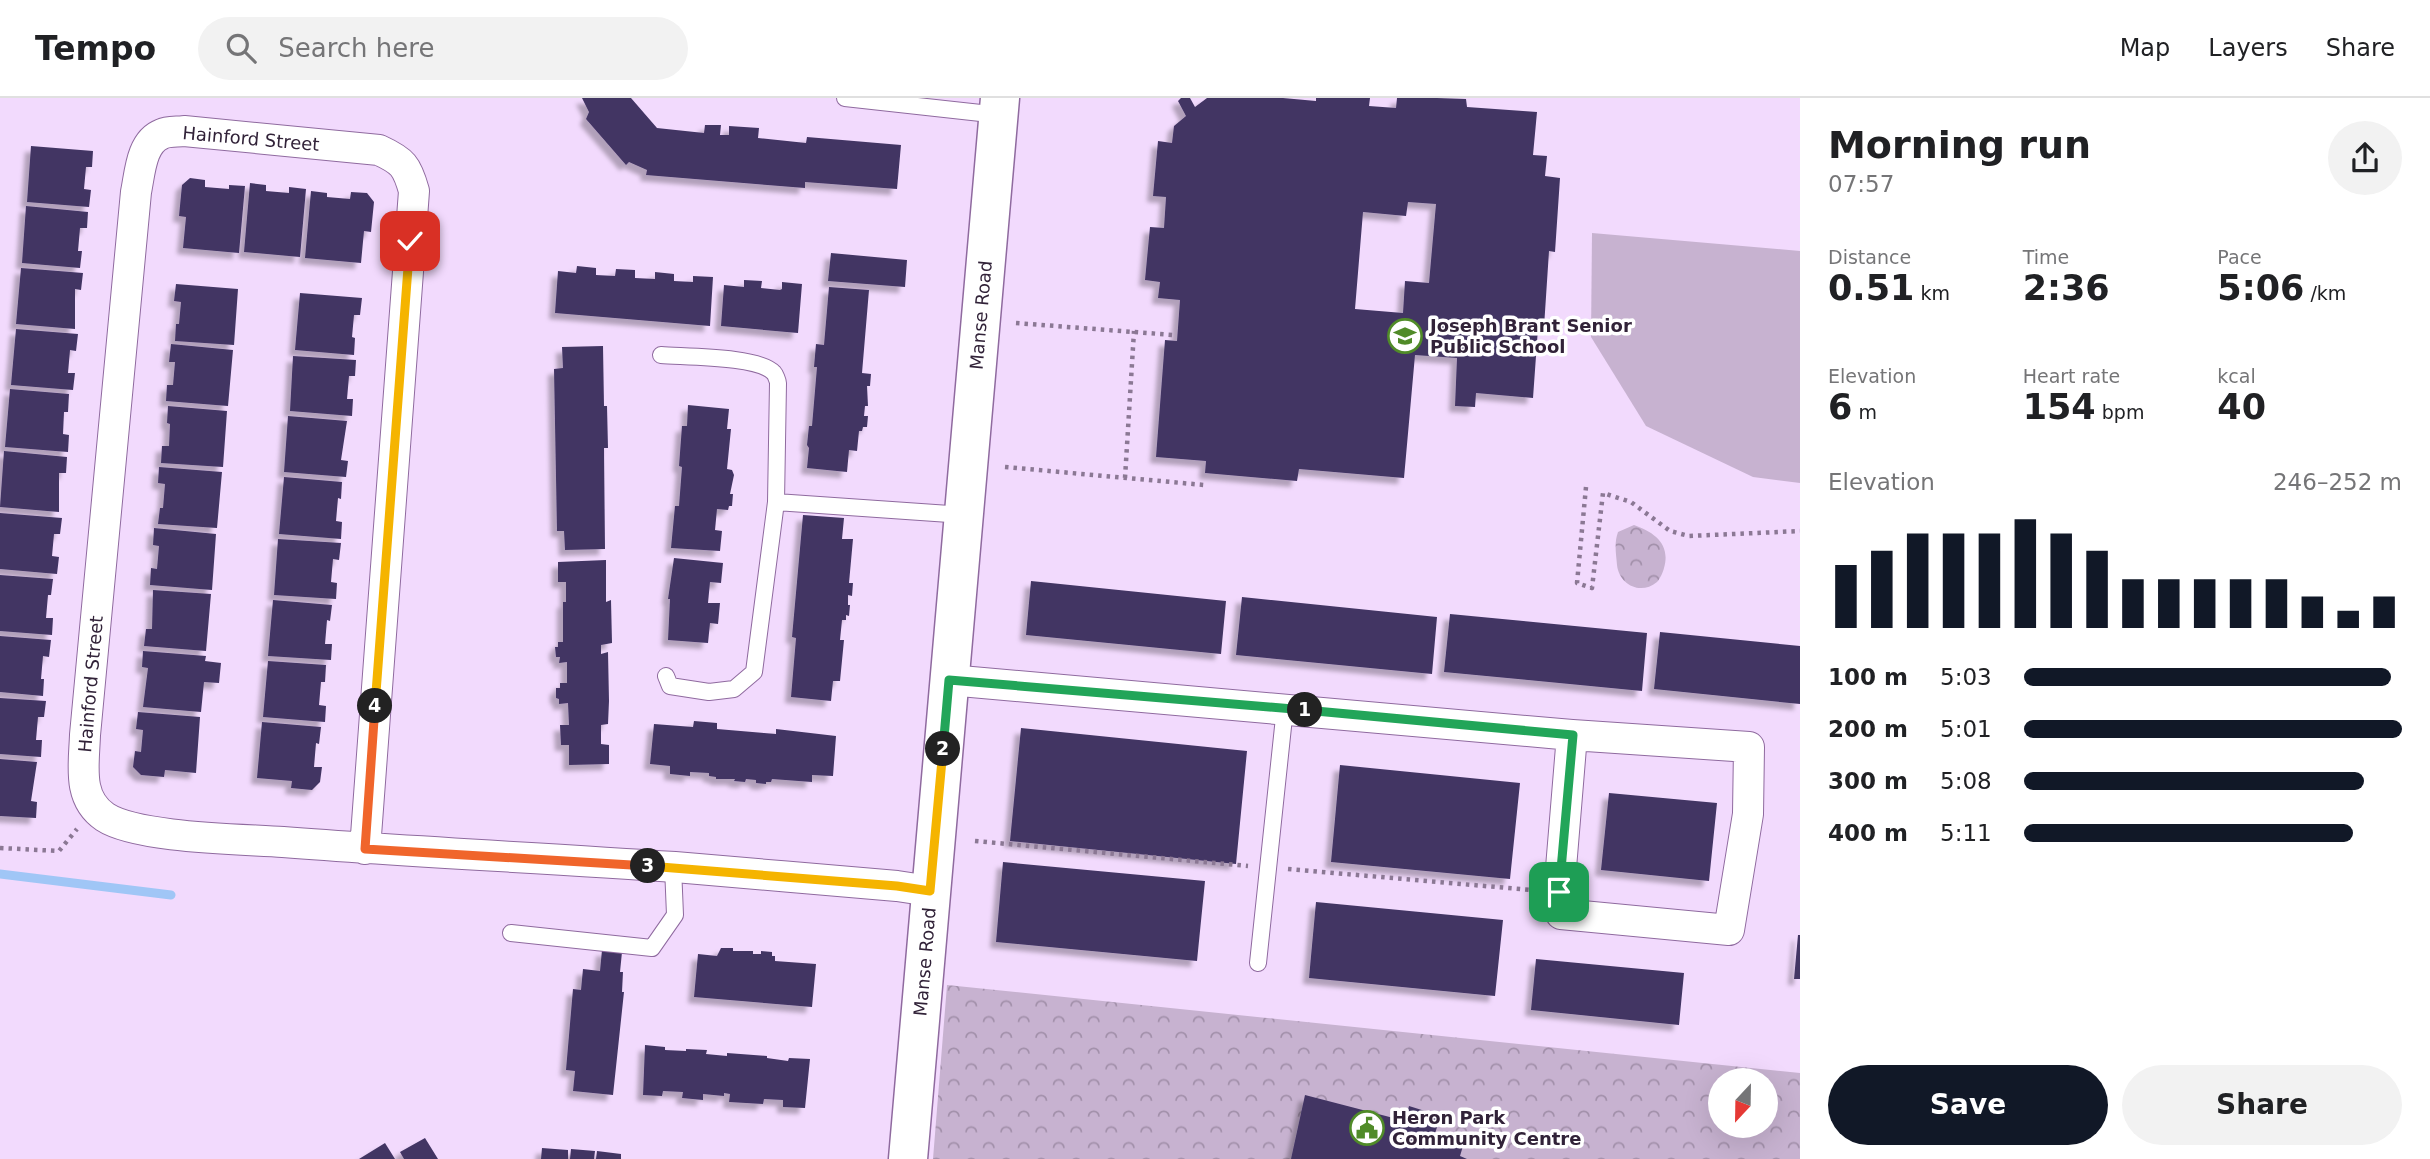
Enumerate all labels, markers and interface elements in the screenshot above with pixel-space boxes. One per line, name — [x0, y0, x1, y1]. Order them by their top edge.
search box — [198, 17, 688, 80]
text: Tempo — [35, 29, 156, 68]
icon: search — [222, 29, 260, 67]
text: Search here — [278, 33, 434, 63]
text: Map — [2120, 34, 2170, 62]
text: Layers — [2208, 34, 2288, 62]
text: Share — [2326, 34, 2395, 62]
button: share — [2328, 121, 2402, 195]
street label: Hainford Street — [182, 122, 320, 155]
text: Morning run — [1828, 123, 2091, 167]
text: 07:57 — [1828, 171, 1894, 197]
pin — [380, 211, 440, 271]
icon: check — [391, 222, 429, 260]
text: Distance — [1828, 246, 1911, 268]
text: Time — [2023, 246, 2069, 268]
text: Pace — [2217, 246, 2262, 268]
street label: Manse Road — [965, 260, 996, 371]
text: 0.51 — [1828, 268, 1914, 308]
text: 2:36 — [2023, 268, 2110, 308]
text: 5:06 — [2217, 268, 2304, 308]
text: km — [1914, 282, 1950, 304]
text: /km — [2304, 282, 2346, 304]
place label: Joseph Brant Senior Public School — [1428, 315, 1632, 357]
school or university icon: Joseph Brant Senior Public School — [1386, 317, 1424, 355]
text: Elevation — [1828, 365, 1916, 387]
text: Heart rate — [2023, 365, 2120, 387]
text: kcal — [2217, 365, 2256, 387]
text: 6 — [1828, 387, 1852, 427]
text: 154 — [2023, 387, 2096, 427]
text: 40 — [2217, 387, 2266, 427]
text: m — [1852, 401, 1877, 423]
text: bpm — [2096, 401, 2144, 423]
text: Elevation — [1828, 469, 1935, 495]
text: 246–252 m — [2273, 469, 2402, 495]
street label: Hainford Street — [74, 615, 107, 753]
text: 100 m — [1828, 664, 1908, 690]
text: 5:03 — [1940, 664, 1992, 690]
pin: 4 — [358, 688, 392, 724]
pin: 1 — [1288, 692, 1322, 728]
text: 4 — [368, 694, 381, 716]
text: 1 — [1298, 698, 1311, 720]
text: 200 m — [1828, 716, 1908, 742]
text: 5:01 — [1940, 716, 1992, 742]
pin: 2 — [926, 732, 960, 766]
text: 2 — [936, 737, 949, 759]
text: 300 m — [1828, 768, 1908, 794]
text: 5:08 — [1940, 768, 1992, 794]
text: 400 m — [1828, 820, 1908, 846]
text: 5:11 — [1940, 820, 1992, 846]
pin: 3 — [630, 848, 666, 884]
text: 3 — [641, 854, 654, 876]
pin — [1529, 862, 1589, 922]
icon: arrive — [1540, 873, 1578, 911]
street label: Manse Road — [909, 906, 940, 1017]
button: Save — [1828, 1065, 2108, 1145]
button: Share — [2122, 1065, 2402, 1145]
north arrow — [1708, 1068, 1778, 1138]
map controls — [1708, 1068, 1778, 1138]
place label: Heron Park Community Centre — [1392, 1107, 1581, 1149]
public building icon: Heron Park Community Centre — [1348, 1109, 1386, 1147]

